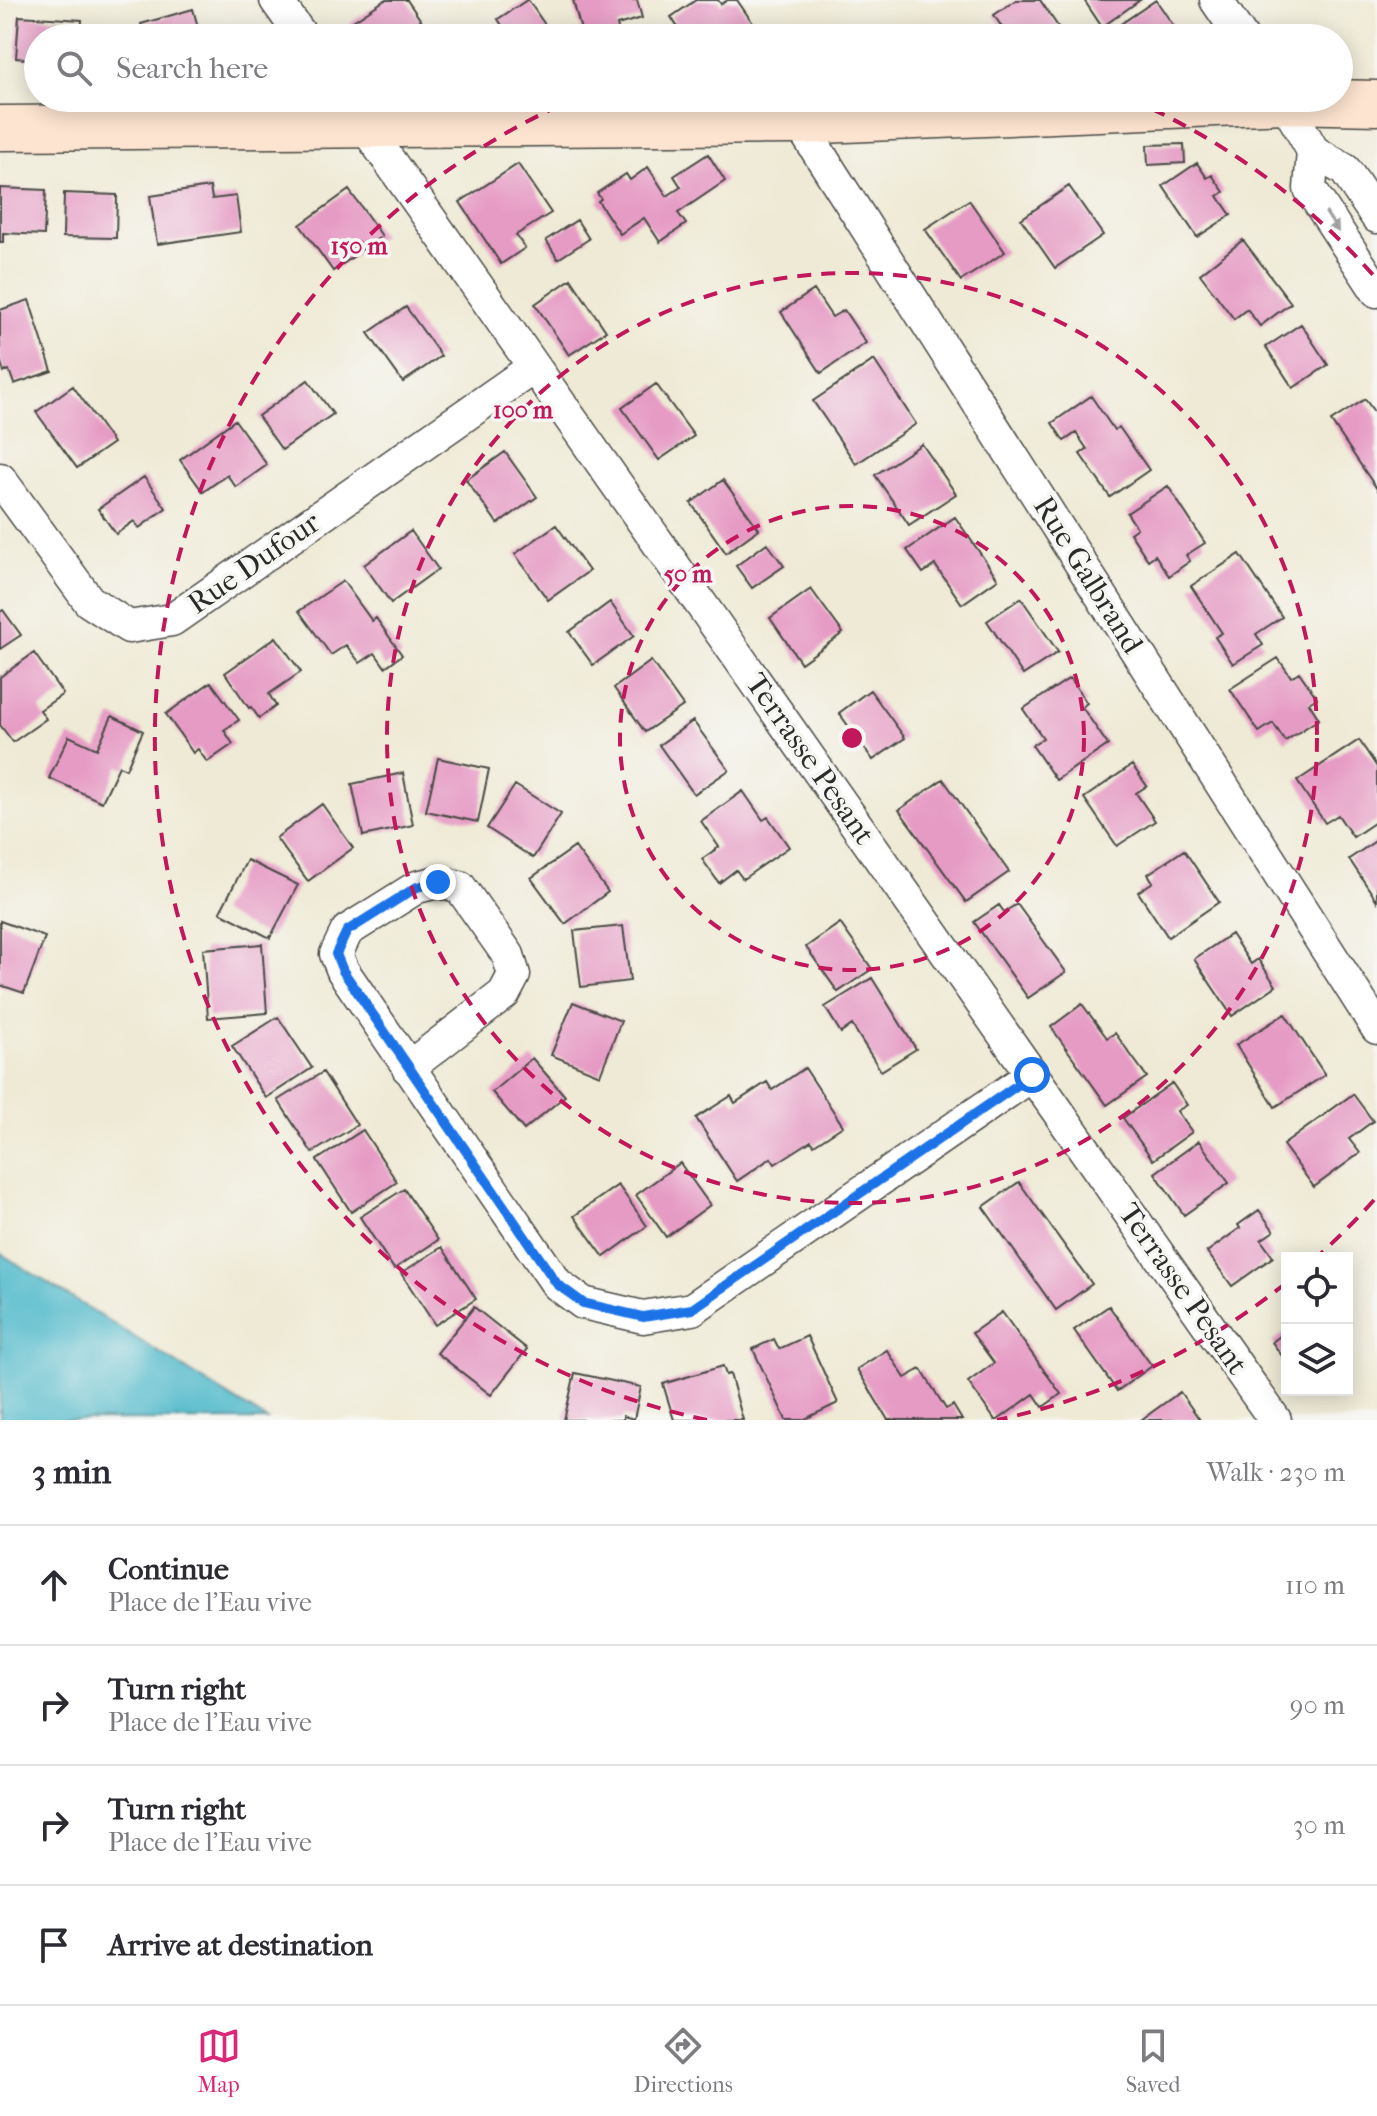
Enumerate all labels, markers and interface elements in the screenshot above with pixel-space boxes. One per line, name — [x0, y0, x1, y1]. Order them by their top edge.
search box — [24, 24, 1353, 112]
icon: search — [52, 46, 96, 90]
text: Search here — [116, 51, 268, 86]
one-way arrow — [1324, 212, 1339, 233]
text: 150 m — [330, 232, 389, 260]
text: 100 m — [493, 396, 554, 424]
street label: Rue Galbrand — [1026, 490, 1150, 660]
street label: Rue Dufour — [181, 505, 327, 621]
text: 50 m — [664, 560, 713, 588]
street label: Terrasse Pesant — [738, 667, 882, 851]
centre of rings — [838, 724, 866, 752]
route end — [420, 864, 456, 900]
route start — [1014, 1057, 1050, 1093]
street label: Terrasse Pesant — [1111, 1197, 1255, 1381]
map controls — [1281, 1252, 1353, 1396]
button: locate — [1281, 1252, 1353, 1324]
button: layers — [1281, 1324, 1353, 1396]
text: 3 min — [32, 1452, 111, 1492]
text: Walk · 230 m — [1207, 1457, 1345, 1488]
text: Continue — [108, 1552, 229, 1587]
icon: ahead — [32, 1563, 76, 1607]
text: 110 m — [1285, 1570, 1345, 1601]
text: Place de l'Eau vive — [108, 1587, 312, 1618]
text: Turn right — [108, 1672, 246, 1707]
icon: right — [32, 1683, 76, 1727]
text: 90 m — [1290, 1690, 1345, 1721]
text: Place de l'Eau vive — [108, 1707, 312, 1738]
text: Turn right — [108, 1792, 246, 1827]
icon: right — [32, 1803, 76, 1847]
text: 30 m — [1293, 1810, 1345, 1841]
text: Place de l'Eau vive — [108, 1827, 312, 1858]
icon: arrive — [32, 1923, 76, 1967]
text: Arrive at destination — [108, 1928, 373, 1963]
tab: Map — [197, 2024, 241, 2098]
tab: Directions — [634, 2024, 733, 2098]
tab: Saved — [1126, 2024, 1180, 2098]

